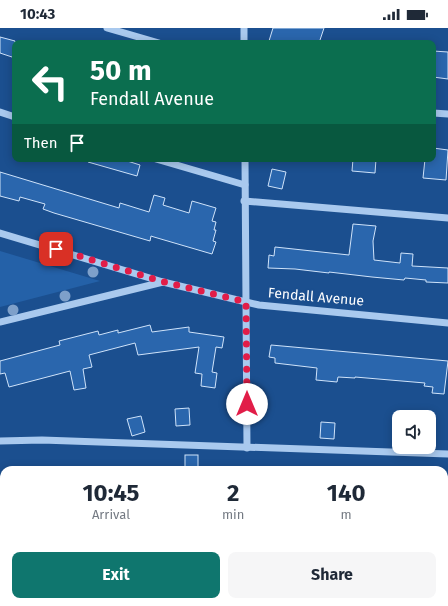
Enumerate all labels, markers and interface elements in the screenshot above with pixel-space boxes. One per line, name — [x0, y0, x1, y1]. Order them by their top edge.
text: 10:43 — [20, 5, 55, 23]
text: 50 m — [90, 54, 152, 87]
icon: left — [24, 56, 76, 108]
text: Fendall Avenue — [90, 88, 214, 110]
icon: arrive — [66, 132, 88, 154]
text: Then — [24, 134, 58, 152]
pin — [39, 232, 73, 266]
icon: arrive — [45, 238, 67, 260]
street label: Fendall Avenue — [267, 284, 365, 310]
position arrow — [226, 383, 268, 425]
map controls — [392, 410, 436, 454]
button: sound — [392, 410, 436, 454]
text: 10:45 — [82, 479, 139, 507]
text: 2 — [227, 479, 239, 507]
text: 140 — [327, 479, 366, 507]
text: Arrival — [92, 507, 130, 522]
text: min — [222, 507, 244, 522]
text: m — [341, 507, 352, 522]
button: Exit — [12, 552, 220, 598]
button: Share — [228, 552, 436, 598]

